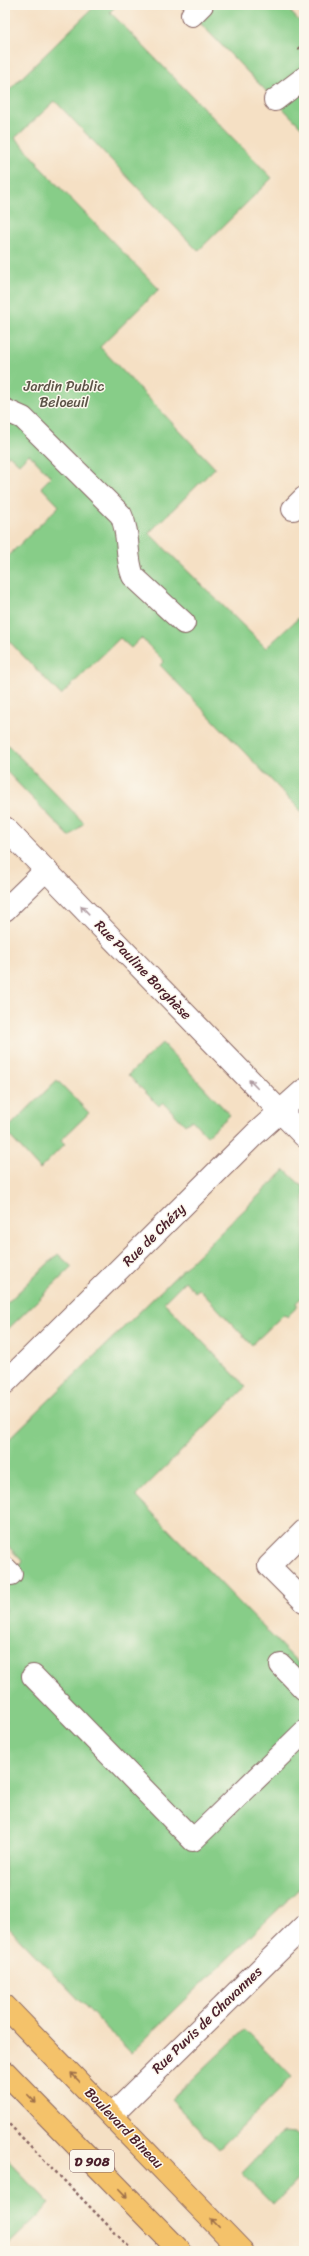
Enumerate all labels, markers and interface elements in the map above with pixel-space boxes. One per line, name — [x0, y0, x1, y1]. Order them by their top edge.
park label: Jardin Public Beloeuil — [23, 374, 104, 415]
one-way arrow — [80, 905, 89, 915]
street label: Rue Pauline Borghèse — [88, 914, 198, 1026]
one-way arrow — [248, 1079, 258, 1089]
street label: Rue de Chézy — [116, 1197, 192, 1273]
street label: Rue Puvis de Chavannes — [146, 1960, 269, 2080]
one-way arrow — [70, 2072, 79, 2082]
street label: Boulevard Bineau — [78, 2081, 170, 2175]
one-way arrow — [27, 2094, 37, 2104]
road number: D 908 — [70, 2150, 114, 2172]
one-way arrow — [118, 2188, 128, 2198]
one-way arrow — [210, 2218, 220, 2228]

